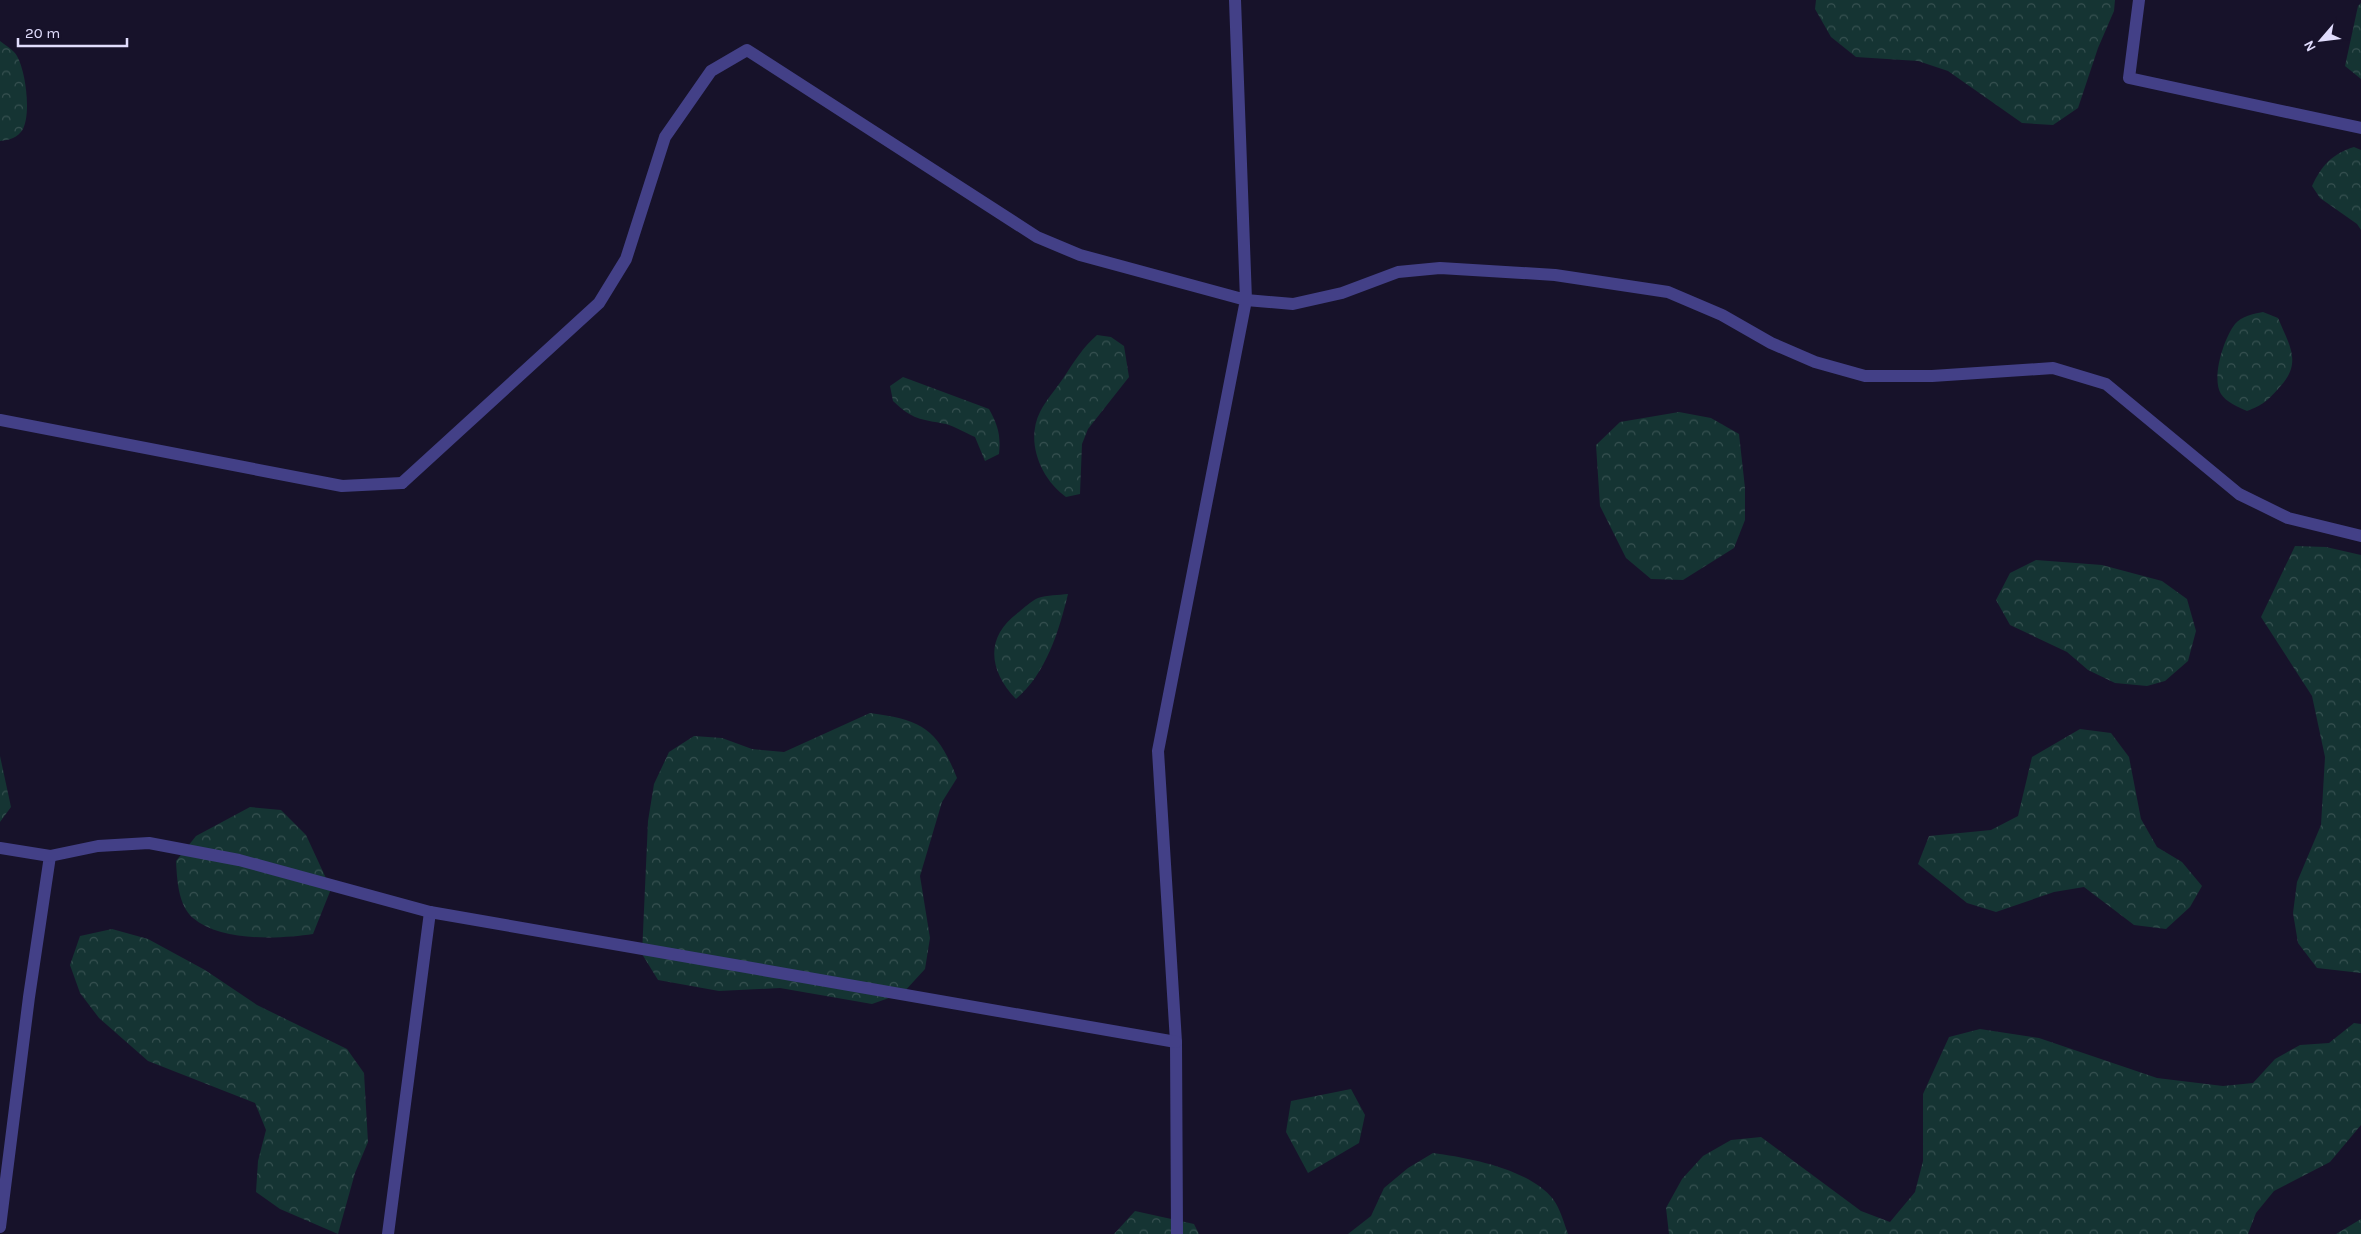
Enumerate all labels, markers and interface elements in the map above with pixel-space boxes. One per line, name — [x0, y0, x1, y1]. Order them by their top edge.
scale bar — [18, 15, 126, 47]
north arrow — [2296, 15, 2346, 65]
text: 20 m — [25, 24, 60, 42]
text: N — [2300, 37, 2320, 54]

